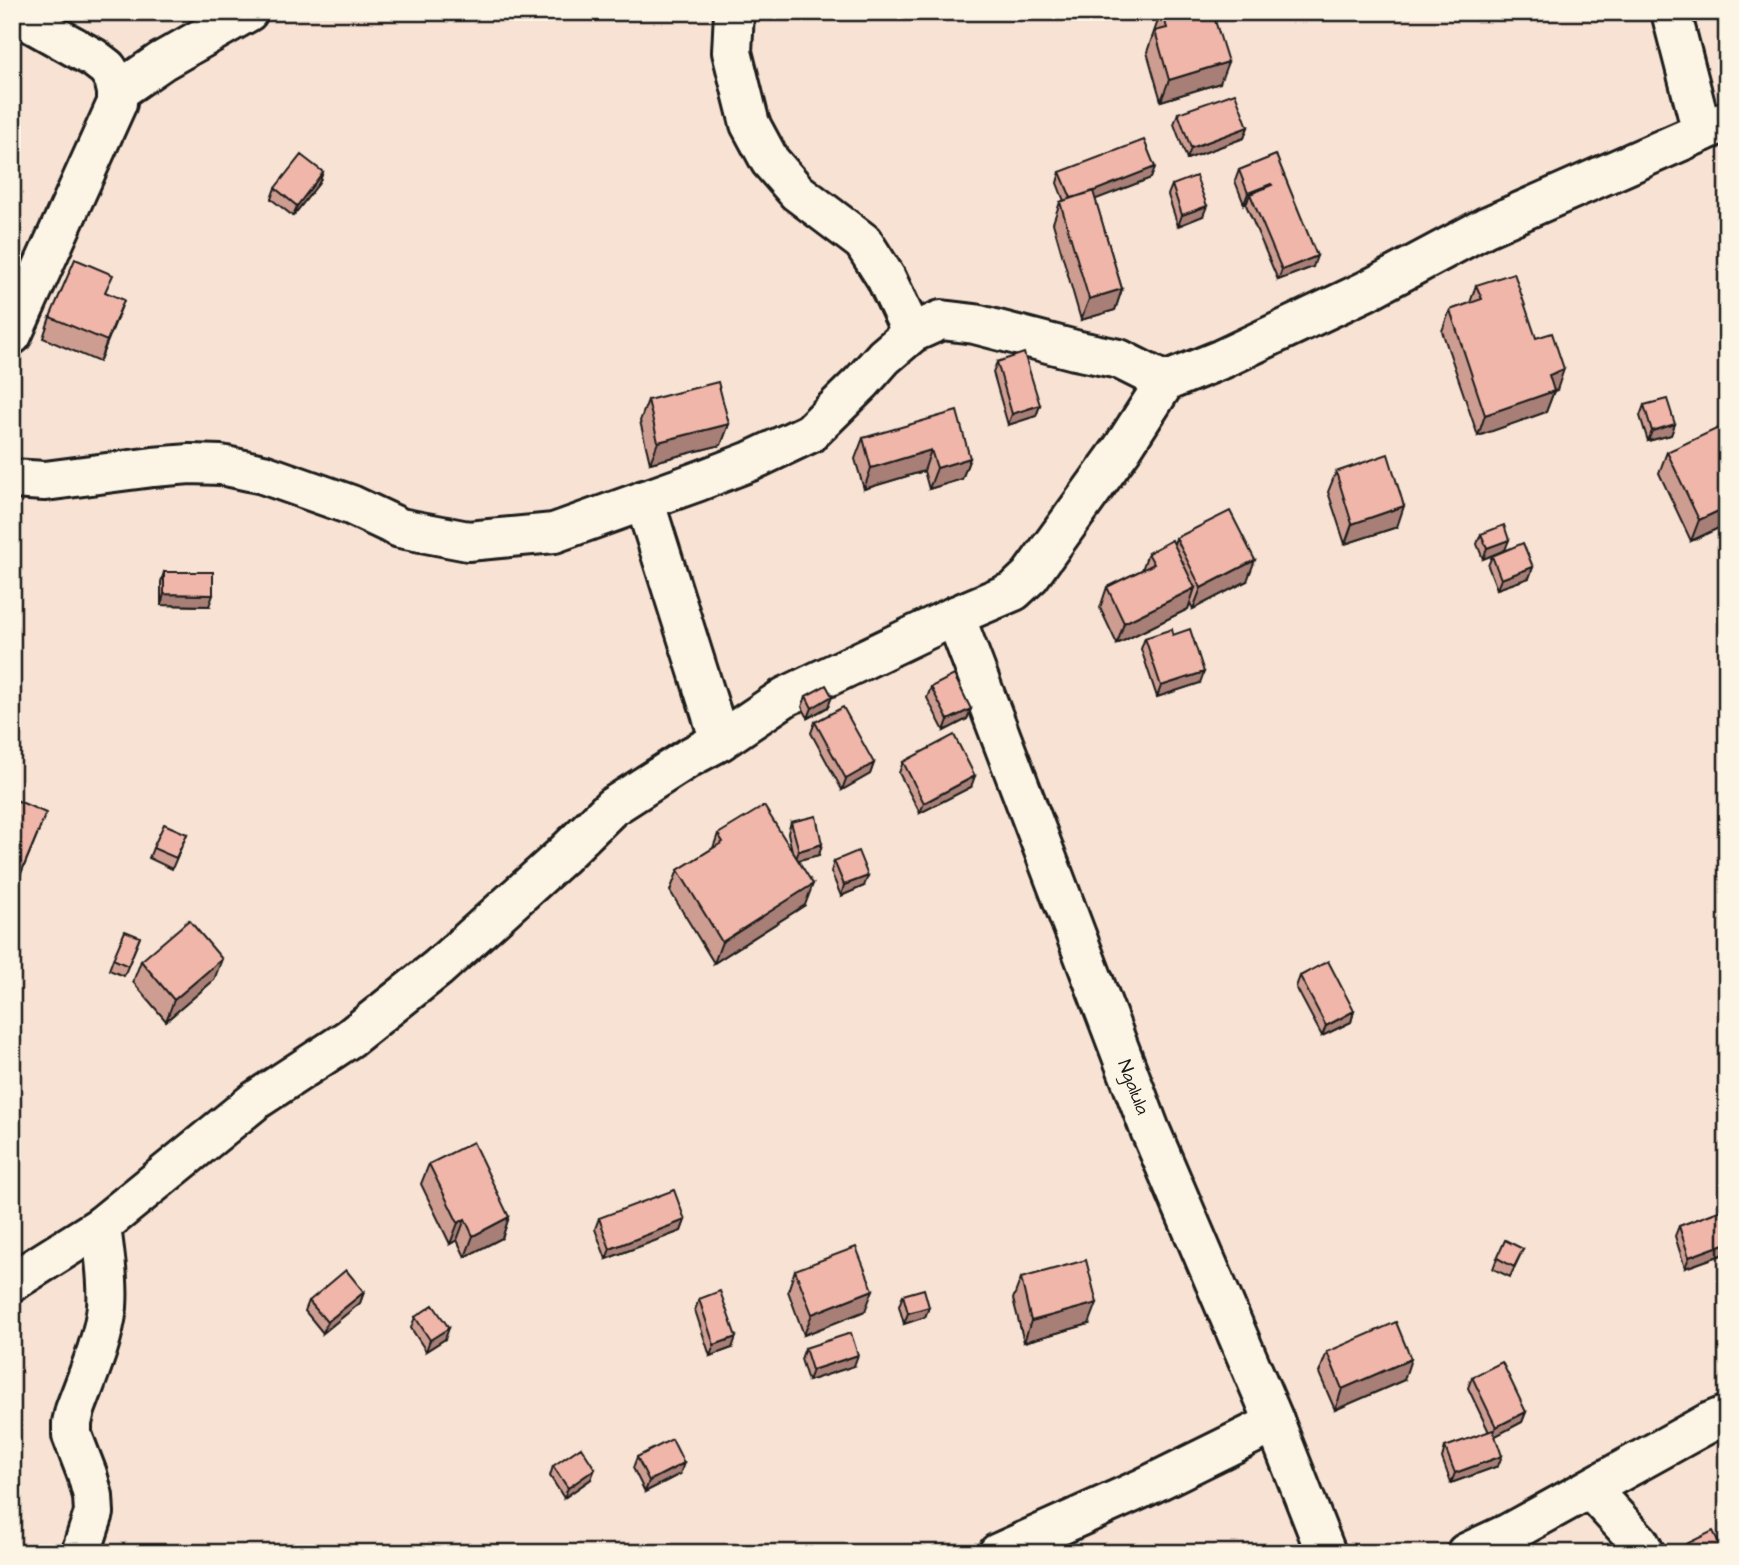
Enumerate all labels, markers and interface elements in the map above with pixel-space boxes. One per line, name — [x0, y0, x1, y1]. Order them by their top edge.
street label: Ngalula — [1111, 1056, 1157, 1119]

